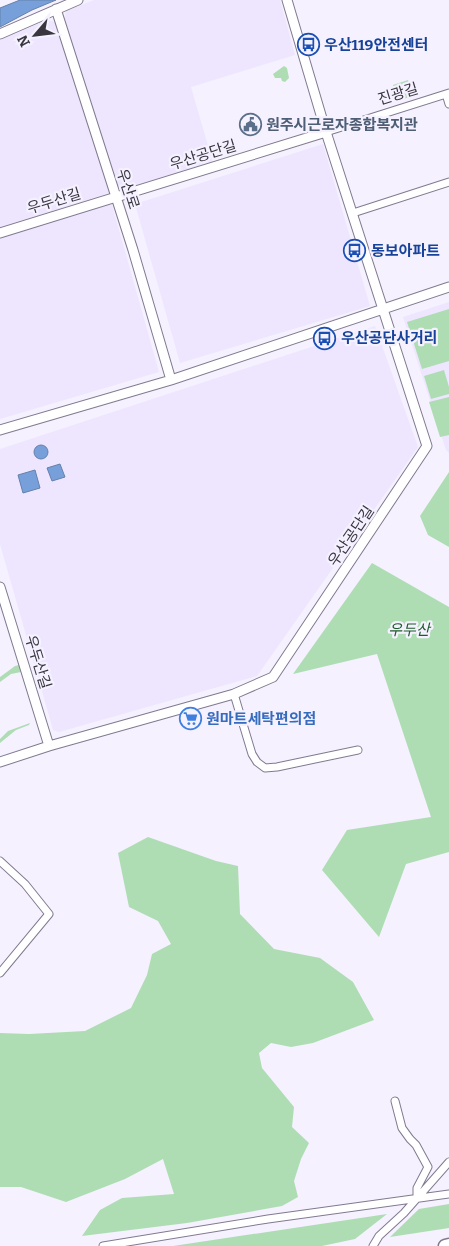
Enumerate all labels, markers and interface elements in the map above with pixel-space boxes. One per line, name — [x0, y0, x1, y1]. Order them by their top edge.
north arrow — [10, 10, 60, 60]
text: N — [14, 32, 34, 50]
bus stop icon: 우산119안전센터 — [296, 33, 320, 57]
place label: 우산119안전센터 — [324, 36, 429, 54]
street label: 진광길 — [376, 79, 420, 109]
public building icon: 원주시근로자종합복지관 — [238, 113, 262, 137]
place label: 원주시근로자종합복지관 — [266, 116, 418, 134]
street label: 우산공단길 — [167, 136, 239, 174]
street label: 우산로 — [113, 167, 143, 211]
street label: 우두산길 — [25, 184, 83, 218]
bus stop icon: 동보아파트 — [343, 239, 367, 263]
place label: 동보아파트 — [371, 242, 440, 260]
bus stop icon: 우산공단사거리 — [313, 326, 337, 350]
place label: 우산공단사거리 — [341, 329, 438, 347]
street label: 우산공단길 — [324, 502, 378, 570]
park label: 우두산 — [388, 621, 432, 639]
street label: 우두산길 — [21, 633, 55, 691]
supermarket icon: 원마트세탁편의점 — [178, 707, 202, 731]
place label: 원마트세탁편의점 — [206, 710, 316, 728]

